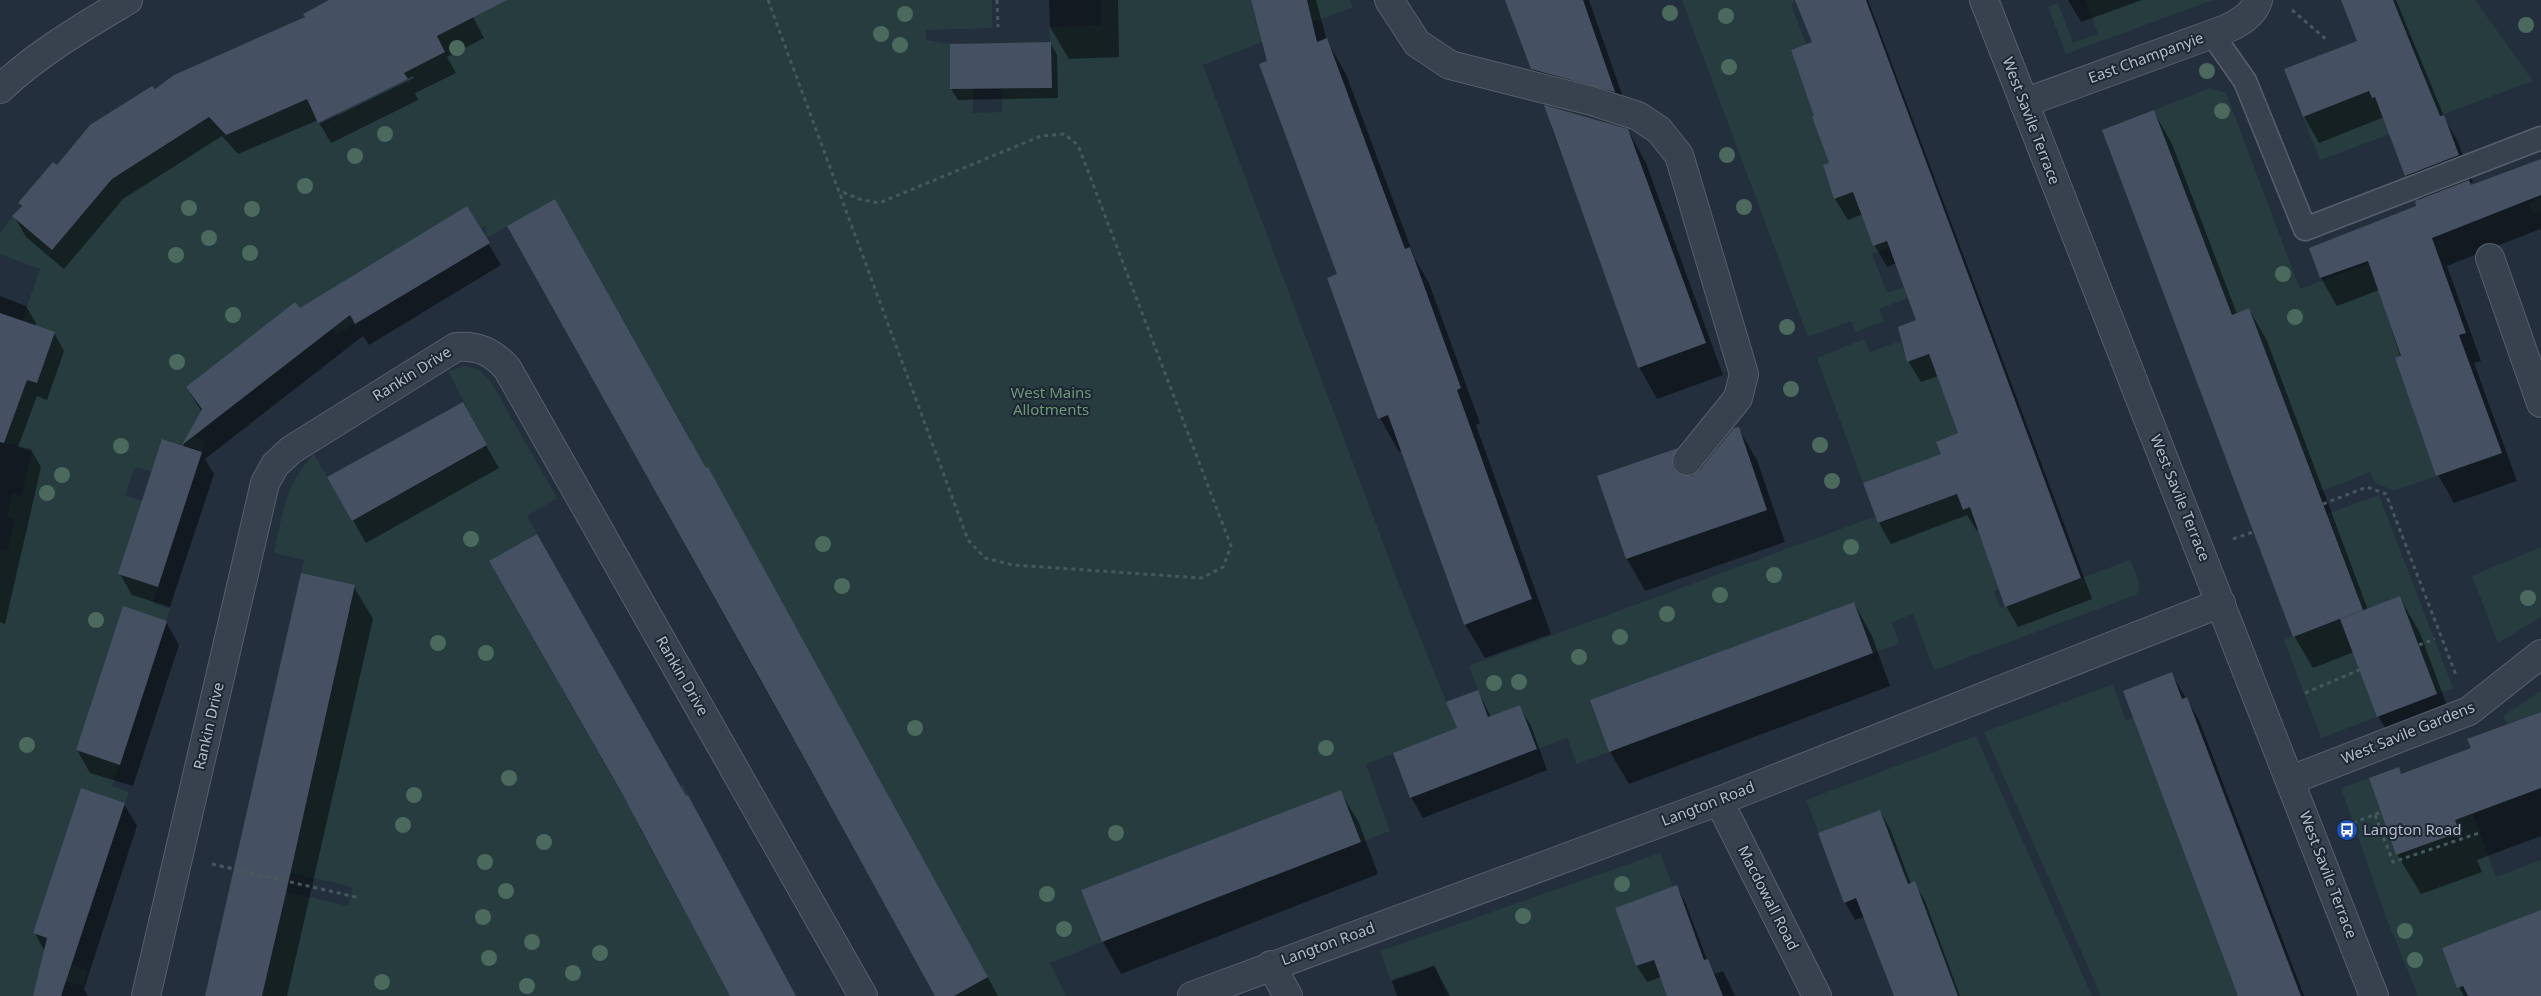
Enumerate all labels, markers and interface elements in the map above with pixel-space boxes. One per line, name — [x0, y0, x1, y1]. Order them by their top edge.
street label: East Champanyie — [2085, 27, 2206, 87]
street label: West Savile Terrace — [1998, 54, 2065, 187]
street label: Rankin Drive — [368, 341, 455, 405]
park label: West Mains Allotments — [1011, 382, 1091, 419]
street label: West Savile Terrace — [2146, 431, 2215, 564]
street label: Rankin Drive — [652, 632, 714, 719]
street label: Rankin Drive — [188, 680, 228, 771]
street label: West Savile Gardens — [2338, 696, 2477, 768]
street label: Langton Road — [1658, 776, 1757, 830]
street label: West Savile Terrace — [2295, 808, 2362, 941]
bus stop icon: Langton Road — [2335, 818, 2359, 842]
place label: Langton Road — [2363, 819, 2461, 839]
street label: Macdowall Road — [1734, 842, 1804, 953]
street label: Langton Road — [1278, 917, 1377, 969]

